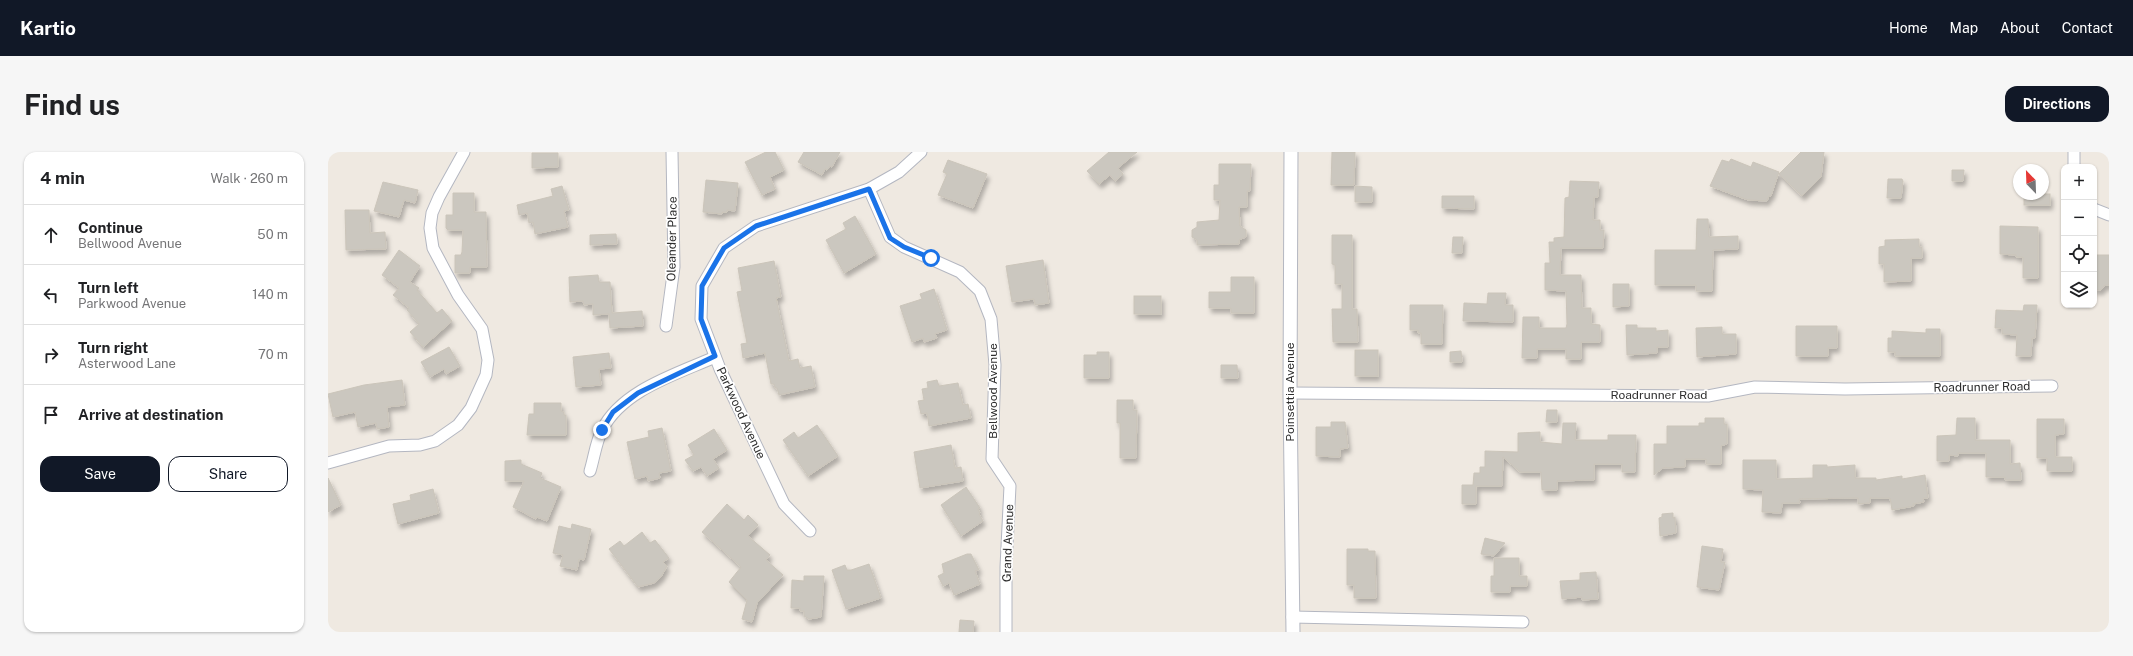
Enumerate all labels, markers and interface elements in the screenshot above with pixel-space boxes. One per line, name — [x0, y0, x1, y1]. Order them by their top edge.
text: Kartio — [20, 17, 76, 39]
text: Home — [1889, 20, 1928, 36]
text: Map — [1950, 20, 1978, 36]
text: About — [2000, 20, 2040, 36]
text: Contact — [2062, 20, 2113, 36]
button: Directions — [2005, 86, 2109, 122]
text: Find us — [24, 88, 120, 121]
north arrow — [2013, 164, 2049, 200]
map controls — [2061, 164, 2097, 308]
button: + — [2061, 164, 2097, 200]
text: 4 min — [40, 168, 85, 188]
text: Walk · 260 m — [210, 171, 288, 186]
street label: Oleander Place — [664, 196, 680, 282]
button: − — [2061, 200, 2097, 236]
text: Continue — [78, 219, 143, 236]
icon: ahead — [40, 224, 62, 246]
text: 50 m — [257, 227, 288, 242]
text: Bellwood Avenue — [78, 236, 182, 251]
button: locate — [2061, 236, 2097, 272]
route start — [922, 249, 940, 267]
button: layers — [2061, 272, 2097, 308]
text: Turn left — [78, 279, 139, 296]
icon: left — [40, 284, 62, 306]
text: 140 m — [252, 287, 288, 302]
text: Parkwood Avenue — [78, 296, 186, 311]
text: Turn right — [78, 339, 148, 356]
street label: Poinsettia Avenue — [1283, 342, 1297, 442]
street label: Bellwood Avenue — [986, 343, 1000, 439]
icon: right — [40, 344, 62, 366]
text: 70 m — [258, 347, 288, 362]
text: Asterwood Lane — [78, 356, 176, 371]
street label: Parkwood Avenue — [714, 365, 769, 461]
street label: Roadrunner Road — [1933, 379, 2031, 395]
street label: Roadrunner Road — [1611, 388, 1707, 402]
icon: arrive — [40, 404, 62, 426]
text: Arrive at destination — [78, 406, 223, 423]
route end — [593, 421, 611, 439]
button: Save — [40, 456, 160, 492]
button: Share — [168, 456, 288, 492]
street label: Grand Avenue — [1000, 504, 1016, 582]

